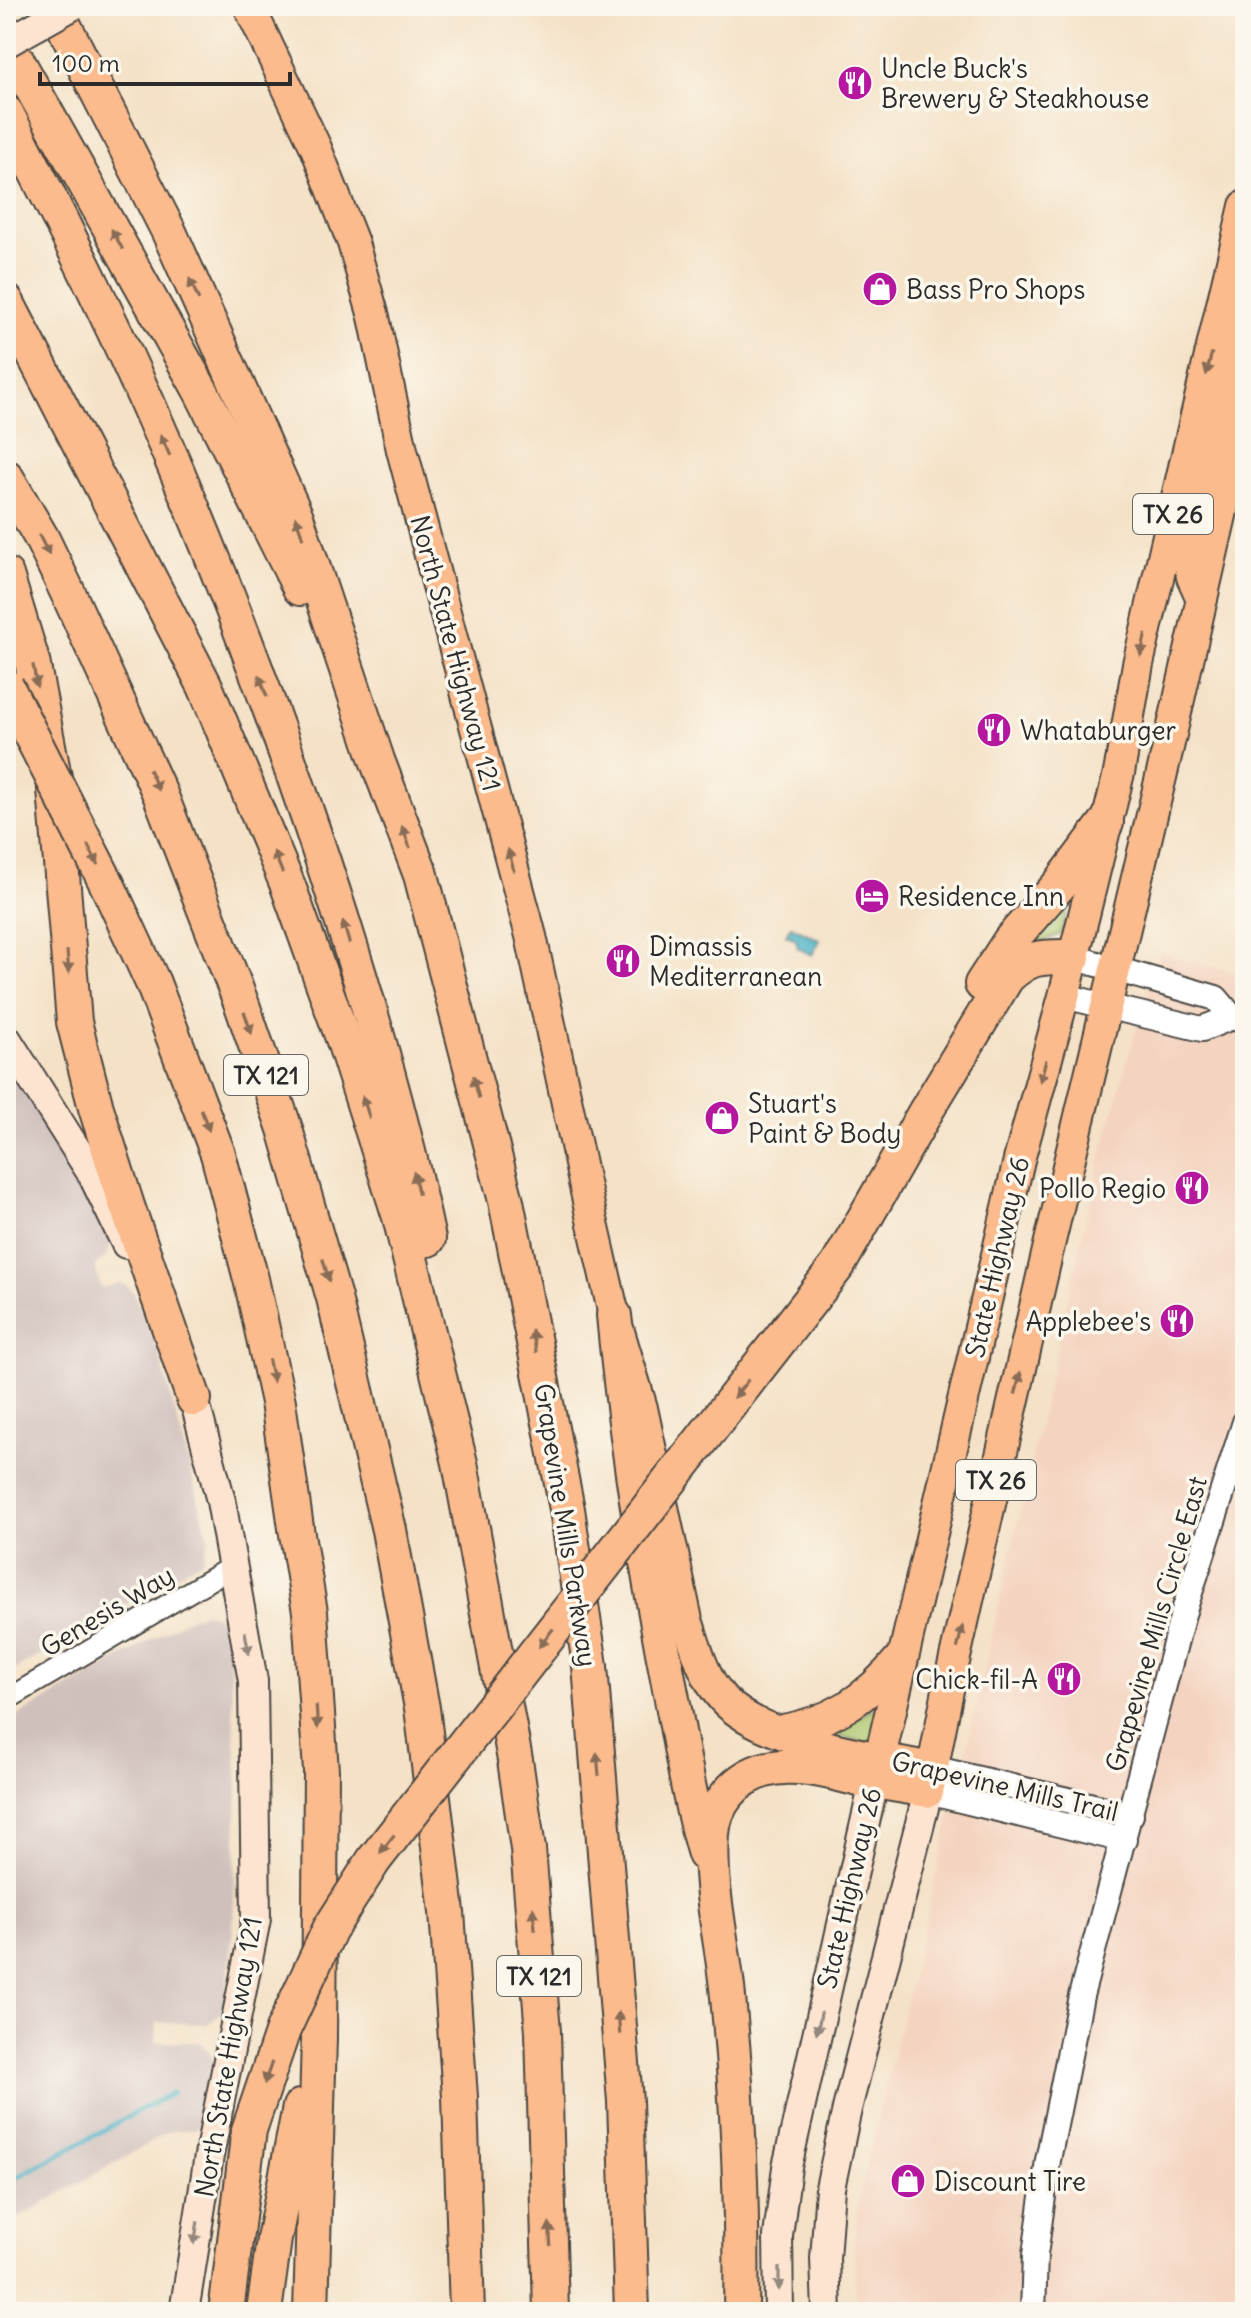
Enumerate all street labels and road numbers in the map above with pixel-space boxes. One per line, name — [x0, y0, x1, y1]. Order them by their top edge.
road number: TX 26 — [1133, 494, 1213, 534]
street label: North State Highway 121 — [403, 512, 509, 794]
road number: TX 121 — [224, 1055, 308, 1095]
street label: State Highway 26 — [958, 1153, 1036, 1361]
street label: Grapevine Mills Parkway — [527, 1381, 605, 1669]
road number: TX 26 — [956, 1460, 1036, 1500]
street label: Grapevine Mills Circle East — [1098, 1472, 1214, 1776]
street label: Genesis Way — [34, 1558, 180, 1664]
street label: Grapevine Mills Trail — [888, 1744, 1122, 1828]
street label: State Highway 26 — [810, 1784, 888, 1992]
street label: North State Highway 121 — [187, 1914, 269, 2200]
road number: TX 121 — [497, 1956, 581, 1996]

